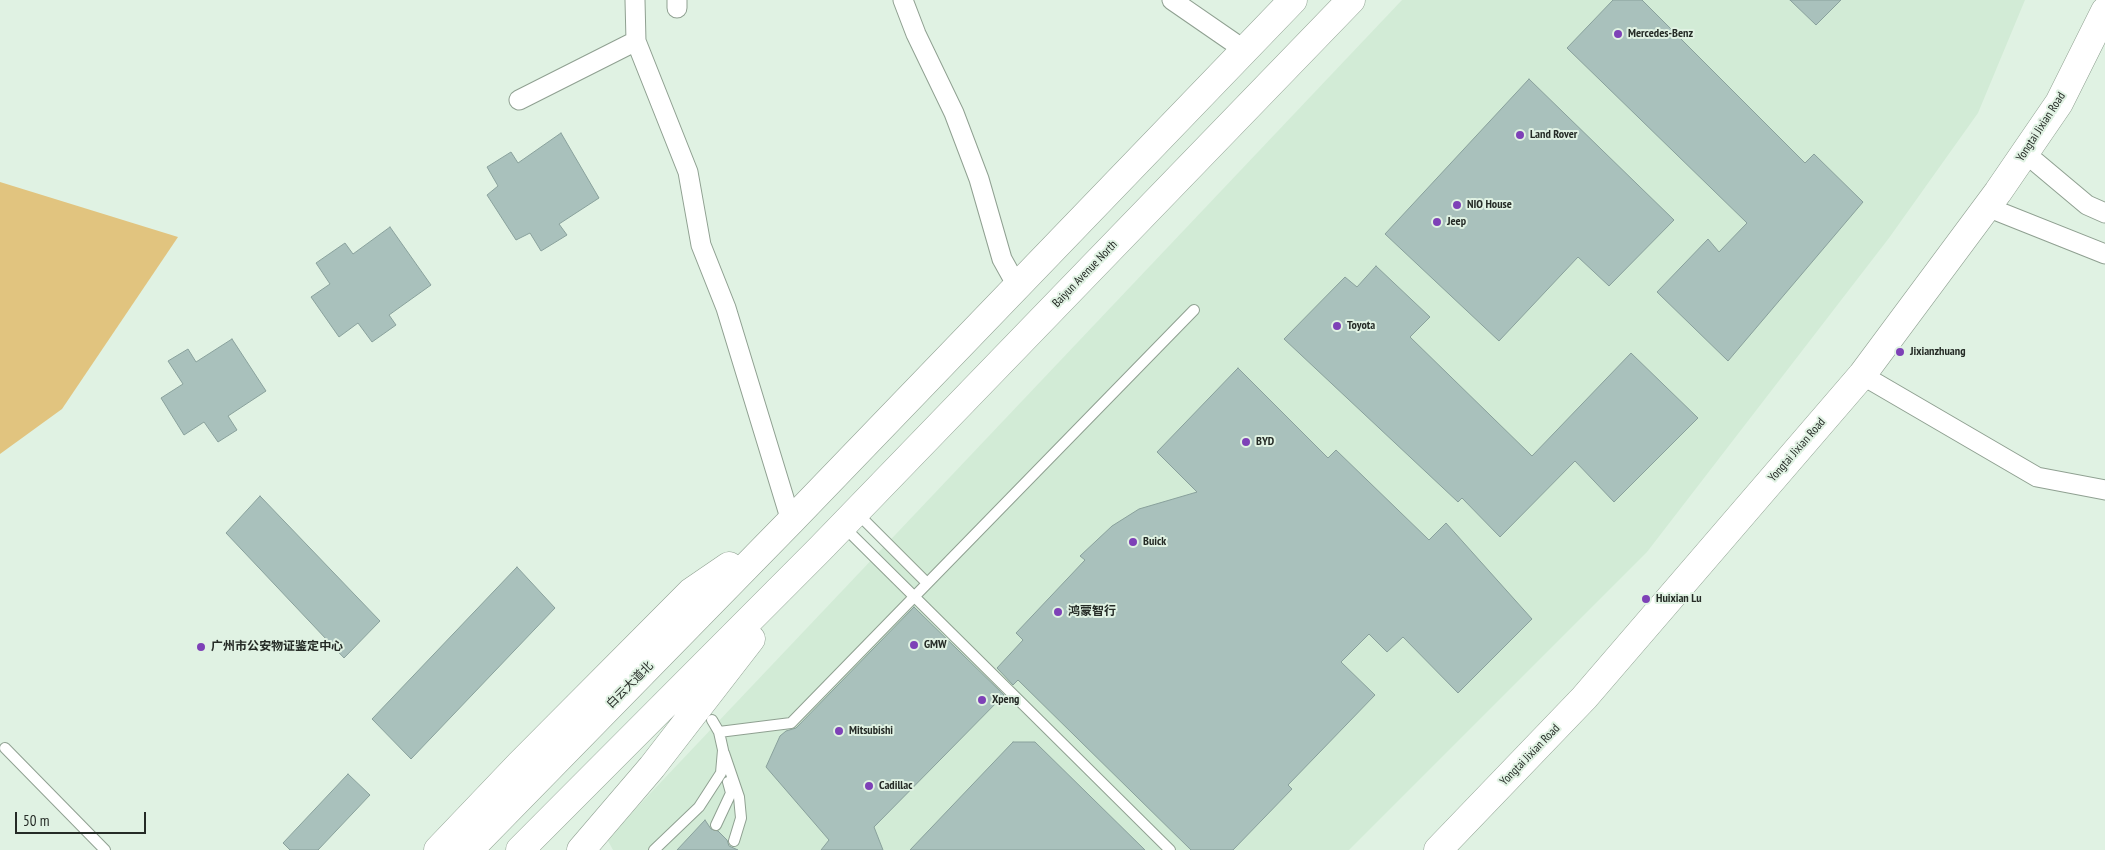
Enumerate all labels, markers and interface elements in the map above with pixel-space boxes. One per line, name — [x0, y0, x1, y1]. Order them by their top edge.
place label: Mercedes-Benz — [1628, 27, 1693, 41]
marker: Mercedes-Benz — [1612, 28, 1624, 40]
street label: Yongtai Jixian Road — [2013, 90, 2069, 164]
place label: Land Rover — [1530, 128, 1577, 142]
marker: Land Rover — [1514, 129, 1526, 141]
place label: NIO House — [1467, 198, 1512, 212]
marker: NIO House — [1451, 199, 1463, 211]
place label: Jeep — [1447, 215, 1466, 229]
marker: Jeep — [1431, 216, 1443, 228]
street label: Baiyun Avenue North — [1050, 238, 1120, 310]
place label: Toyota — [1347, 319, 1375, 333]
marker: Toyota — [1331, 320, 1343, 332]
place label: Jixianzhuang — [1910, 345, 1965, 359]
marker: Jixianzhuang — [1894, 346, 1906, 358]
street label: Yongtai Jixian Road — [1765, 415, 1829, 485]
place label: BYD — [1256, 435, 1274, 449]
marker: BYD — [1240, 436, 1252, 448]
place label: Buick — [1143, 535, 1166, 549]
marker: Buick — [1127, 536, 1139, 548]
place label: Huixian Lu — [1656, 592, 1702, 606]
marker: Huixian Lu — [1640, 593, 1652, 605]
place label: 鸿蒙智行 — [1068, 605, 1116, 619]
marker: 鸿蒙智行 — [1052, 606, 1064, 618]
place label: GMW — [924, 638, 947, 652]
marker: GMW — [908, 639, 920, 651]
place label: 广州市公安物证鉴定中心 — [211, 640, 343, 654]
marker: 广州市公安物证鉴定中心 — [195, 641, 207, 653]
street label: 白云大道北 — [604, 659, 656, 711]
place label: Xpeng — [992, 693, 1019, 707]
marker: Xpeng — [976, 694, 988, 706]
street label: Yongtai Jixian Road — [1497, 721, 1563, 789]
place label: Mitsubishi — [849, 724, 893, 738]
marker: Mitsubishi — [833, 725, 845, 737]
place label: Cadillac — [879, 779, 912, 793]
marker: Cadillac — [863, 780, 875, 792]
scale bar — [18, 802, 149, 834]
text: 50 m — [23, 811, 49, 830]

